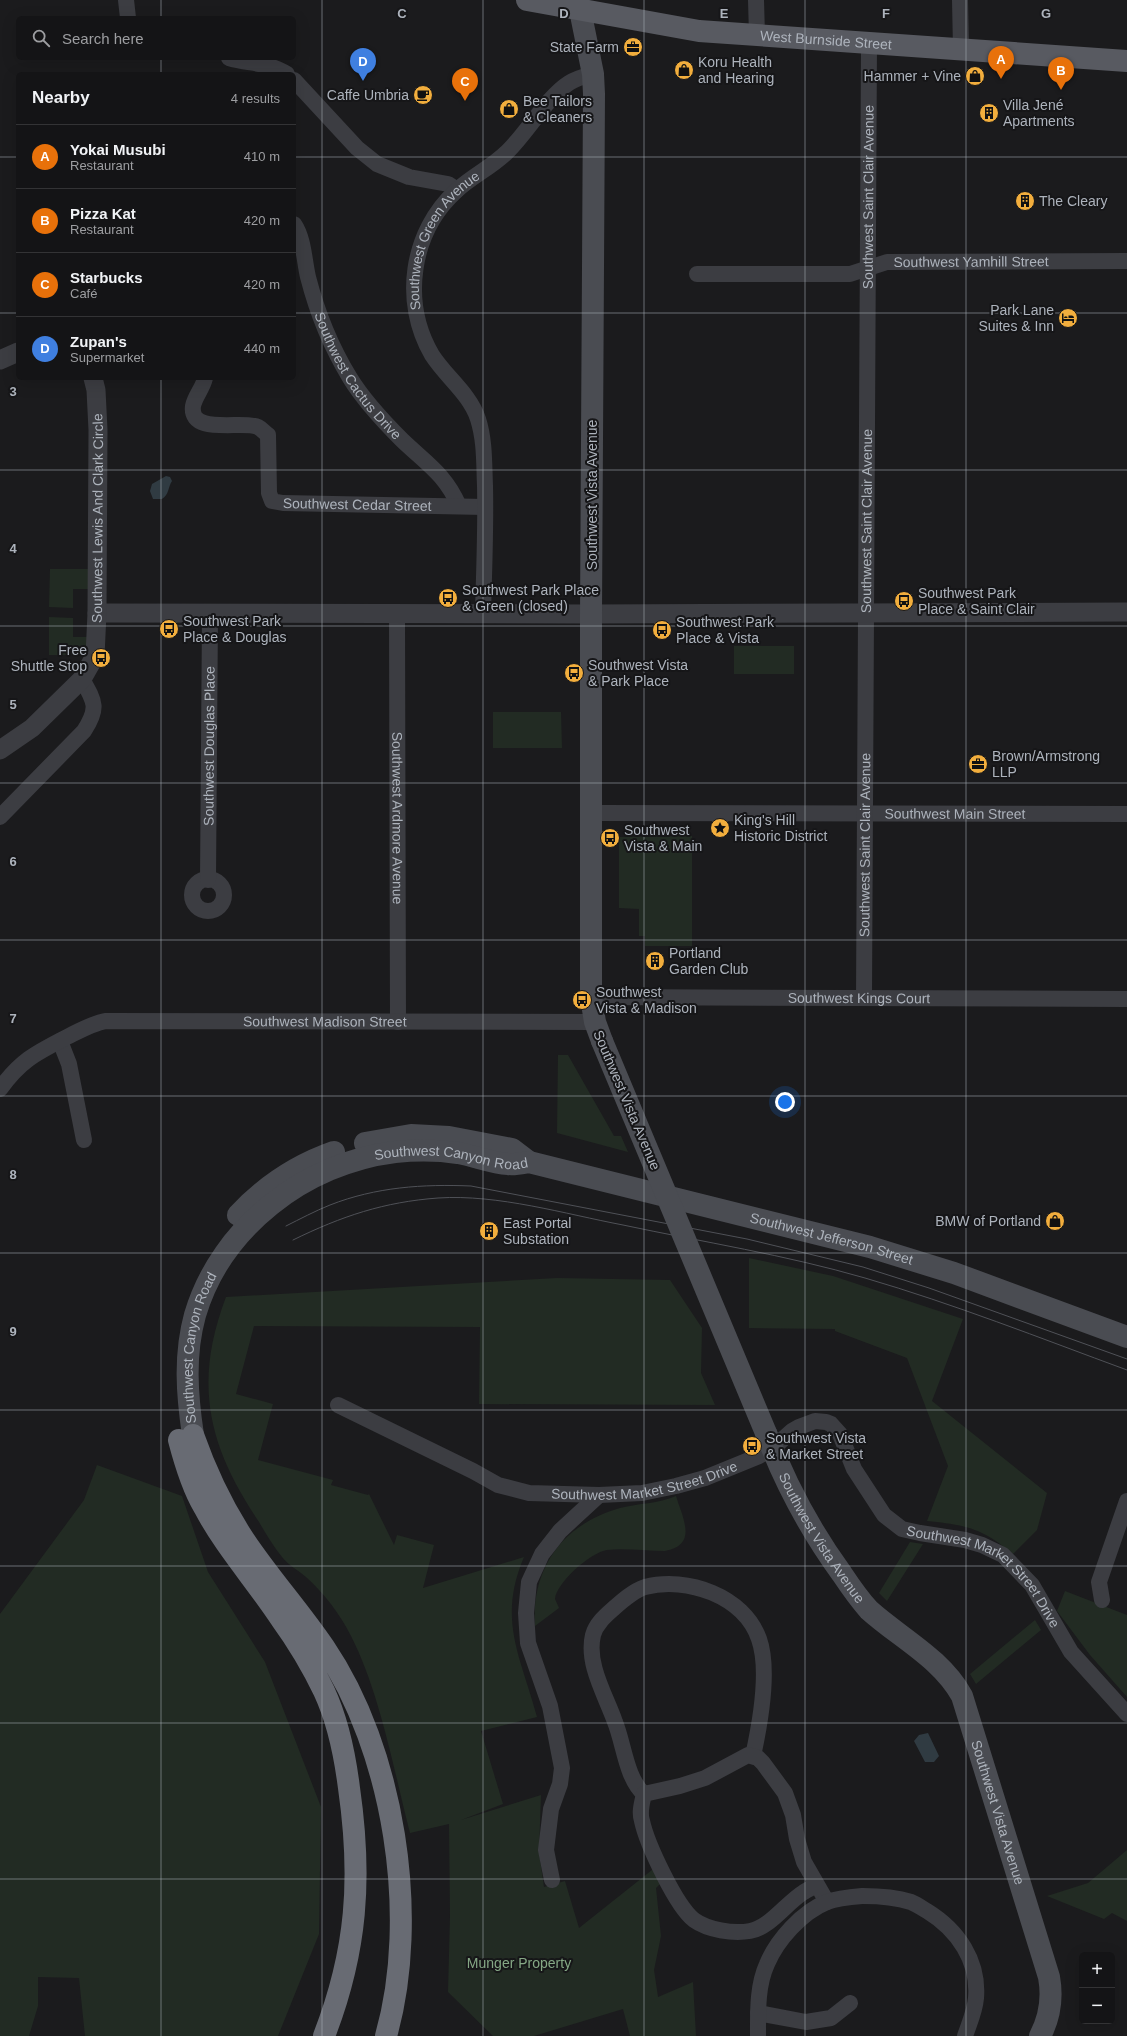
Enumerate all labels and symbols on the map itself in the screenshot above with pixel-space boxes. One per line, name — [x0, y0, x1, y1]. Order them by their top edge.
text: C — [397, 6, 407, 21]
text: D — [559, 6, 569, 21]
text: E — [720, 6, 729, 21]
text: F — [882, 6, 890, 21]
text: G — [1041, 6, 1051, 21]
street label: West Burnside Street — [759, 27, 893, 53]
office icon: State Farm — [622, 36, 644, 58]
place label: State Farm — [550, 39, 619, 55]
pin: A — [988, 46, 1014, 79]
pin: D — [350, 48, 376, 81]
place label: Koru Health and Hearing — [698, 54, 774, 86]
pin: B — [1048, 57, 1074, 90]
shop icon: Koru Health and Hearing — [673, 59, 695, 81]
shop icon: Hammer + Vine — [964, 65, 986, 87]
pin: C — [452, 68, 478, 101]
place label: Hammer + Vine — [864, 68, 961, 84]
cafe icon: Caffe Umbria — [412, 84, 434, 106]
place label: Caffe Umbria — [327, 87, 409, 103]
place label: Bee Tailors & Cleaners — [523, 93, 592, 125]
place label: Villa Jené Apartments — [1003, 97, 1075, 129]
shop icon: Bee Tailors & Cleaners — [498, 98, 520, 120]
building icon: Villa Jené Apartments — [978, 102, 1000, 124]
street label: Southwest Saint Clair Avenue — [860, 105, 877, 289]
street label: Southwest Green Avenue — [406, 167, 483, 311]
building icon: The Cleary — [1014, 190, 1036, 212]
place label: The Cleary — [1039, 193, 1107, 209]
street label: Southwest Yamhill Street — [893, 253, 1049, 270]
place label: Park Lane Suites & Inn — [979, 302, 1054, 334]
hotel icon: Park Lane Suites & Inn — [1057, 307, 1079, 329]
street label: Southwest Cactus Drive — [311, 310, 405, 443]
text: 3 — [9, 384, 17, 399]
street label: Southwest Lewis And Clark Circle — [89, 413, 106, 623]
street label: Southwest Vista Avenue — [584, 420, 600, 570]
street label: Southwest Saint Clair Avenue — [858, 429, 875, 613]
street label: Southwest Cedar Street — [283, 495, 432, 514]
text: 4 — [9, 541, 17, 556]
place label: Southwest Park Place & Green (closed) — [462, 582, 599, 614]
place label: Southwest Park Place & Saint Clair — [918, 585, 1035, 617]
bus stop icon: Southwest Park Place & Green (closed) — [437, 587, 459, 609]
bus stop icon: Southwest Park Place & Saint Clair — [893, 590, 915, 612]
place label: Southwest Park Place & Douglas — [183, 613, 287, 645]
place label: Southwest Park Place & Vista — [676, 614, 775, 646]
bus stop icon: Southwest Park Place & Douglas — [158, 618, 180, 640]
bus stop icon: Southwest Park Place & Vista — [651, 619, 673, 641]
place label: Free Shuttle Stop — [11, 642, 87, 674]
bus stop icon: Free Shuttle Stop — [90, 647, 112, 669]
place label: Southwest Vista & Park Place — [588, 657, 688, 689]
bus stop icon: Southwest Vista & Park Place — [563, 662, 585, 684]
street label: Southwest Douglas Place — [200, 666, 218, 826]
text: 5 — [9, 697, 17, 712]
street label: Southwest Ardmore Avenue — [389, 732, 406, 905]
place label: Brown/Armstrong LLP — [992, 748, 1100, 780]
street label: Southwest Saint Clair Avenue — [856, 753, 873, 937]
office icon: Brown/Armstrong LLP — [967, 753, 989, 775]
street label: Southwest Main Street — [884, 806, 1026, 822]
place label: King's Hill Historic District — [734, 812, 827, 844]
place icon: King's Hill Historic District — [709, 817, 731, 839]
place label: Southwest Vista & Main — [624, 822, 702, 854]
bus stop icon: Southwest Vista & Main — [599, 827, 621, 849]
text: 6 — [9, 854, 17, 869]
place label: Portland Garden Club — [669, 945, 749, 977]
building icon: Portland Garden Club — [644, 950, 666, 972]
place label: Southwest Vista & Madison — [596, 984, 697, 1016]
bus stop icon: Southwest Vista & Madison — [571, 989, 593, 1011]
street label: Southwest Kings Court — [788, 990, 930, 1006]
text: 7 — [9, 1011, 17, 1026]
street label: Southwest Madison Street — [243, 1013, 407, 1030]
street label: Southwest Vista Avenue — [590, 1028, 664, 1173]
your location — [775, 1092, 795, 1112]
street label: Southwest Canyon Road — [373, 1143, 529, 1173]
text: 8 — [9, 1167, 17, 1182]
street label: Southwest Jefferson Street — [748, 1209, 915, 1268]
shop icon: BMW of Portland — [1044, 1210, 1066, 1232]
place label: BMW of Portland — [935, 1213, 1041, 1229]
place label: East Portal Substation — [503, 1215, 571, 1247]
building icon: East Portal Substation — [478, 1220, 500, 1242]
street label: Southwest Canyon Road — [180, 1269, 220, 1425]
text: 9 — [9, 1324, 17, 1339]
place label: Southwest Vista & Market Street — [766, 1430, 866, 1462]
bus stop icon: Southwest Vista & Market Street — [741, 1435, 763, 1457]
street label: Southwest Market Street Drive — [551, 1458, 740, 1503]
street label: Southwest Vista Avenue — [776, 1470, 868, 1606]
street label: Southwest Market Street Drive — [905, 1522, 1063, 1631]
street label: Southwest Vista Avenue — [968, 1738, 1028, 1887]
park label: Munger Property — [467, 1955, 571, 1971]

